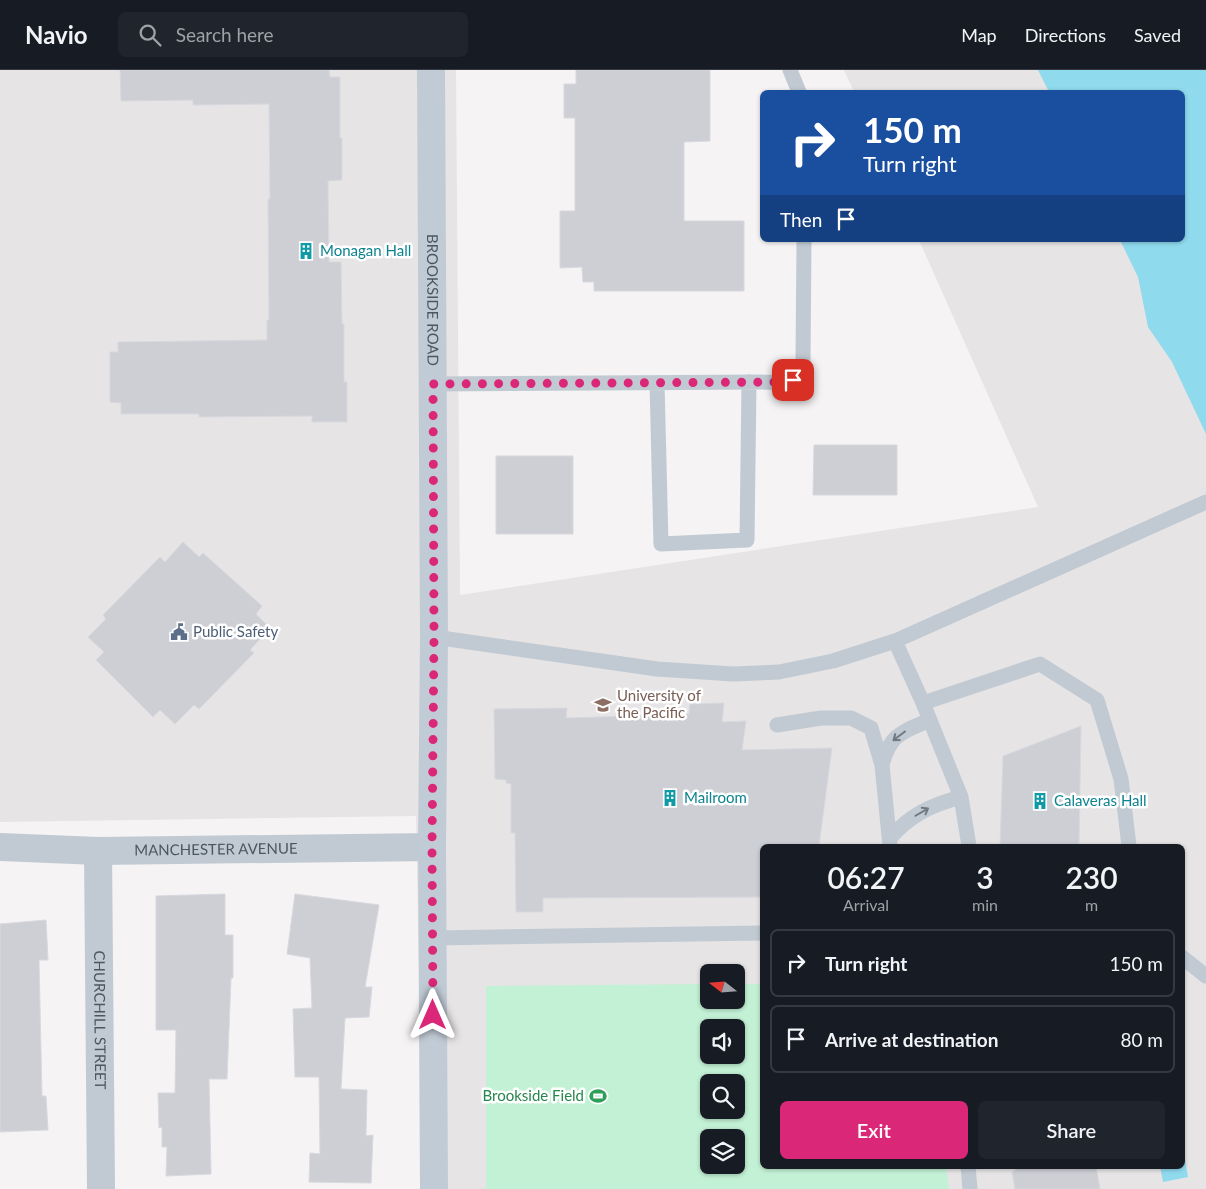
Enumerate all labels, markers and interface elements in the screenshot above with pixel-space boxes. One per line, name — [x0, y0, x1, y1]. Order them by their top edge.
search box — [118, 12, 468, 57]
text: Navio — [25, 20, 88, 49]
icon: search — [136, 21, 164, 49]
text: Search here — [176, 23, 274, 46]
text: Map — [961, 24, 997, 46]
text: Directions — [1025, 24, 1106, 46]
text: Saved — [1134, 24, 1181, 46]
text: 150 m — [863, 108, 962, 150]
icon: right — [780, 110, 845, 175]
text: Turn right — [863, 150, 957, 177]
icon: arrive — [832, 205, 860, 233]
text: Then — [780, 208, 822, 231]
street label: BROOKSIDE ROAD — [424, 234, 443, 366]
building icon: Monagan Hall — [296, 241, 316, 261]
place label: Monagan Hall — [320, 241, 411, 259]
pin — [772, 359, 814, 401]
icon: arrive — [779, 366, 807, 394]
public building icon: Public Safety — [169, 622, 189, 642]
place label: Public Safety — [193, 622, 278, 640]
place label: University of the Pacific — [617, 686, 702, 721]
school or university icon: University of the Pacific — [593, 695, 613, 715]
one-way arrow — [893, 730, 906, 741]
building icon: Mailroom — [660, 788, 680, 808]
place label: Mailroom — [684, 788, 747, 806]
building icon: Calaveras Hall — [1030, 791, 1050, 811]
place label: Calaveras Hall — [1054, 791, 1147, 809]
one-way arrow — [914, 806, 928, 816]
street label: MANCHESTER AVENUE — [134, 839, 298, 859]
text: 06:27 — [827, 859, 905, 895]
text: 3 — [976, 859, 994, 895]
text: 230 — [1065, 859, 1118, 895]
text: Arrival — [843, 895, 889, 914]
text: min — [972, 895, 998, 914]
text: m — [1085, 895, 1098, 914]
icon: right — [782, 949, 810, 977]
street label: CHURCHILL STREET — [91, 950, 110, 1090]
text: Turn right — [825, 952, 907, 975]
text: 150 m — [1109, 952, 1163, 975]
north arrow — [700, 964, 745, 1009]
map controls — [700, 964, 745, 1174]
position arrow — [406, 988, 458, 1040]
button: sound — [700, 1019, 745, 1064]
icon: arrive — [782, 1025, 810, 1053]
text: Arrive at destination — [825, 1028, 998, 1051]
text: 80 m — [1120, 1028, 1163, 1051]
button: search — [700, 1074, 745, 1119]
place label: Brookside Field — [483, 1086, 584, 1104]
sports icon: Brookside Field — [588, 1086, 608, 1106]
button: Exit — [780, 1101, 968, 1159]
button: Share — [978, 1101, 1165, 1159]
button: layers — [700, 1129, 745, 1174]

